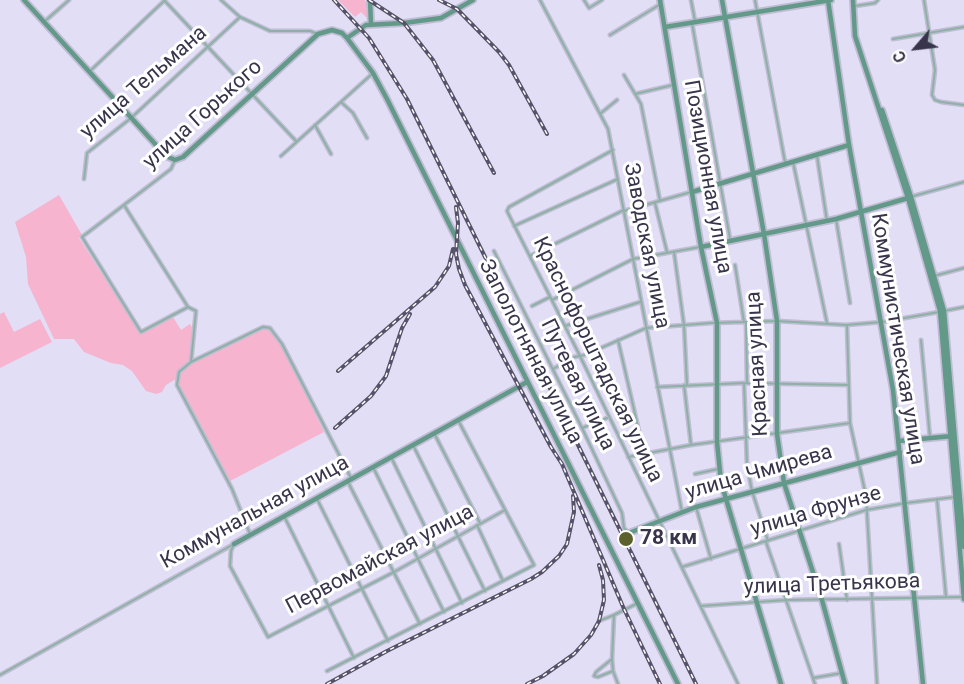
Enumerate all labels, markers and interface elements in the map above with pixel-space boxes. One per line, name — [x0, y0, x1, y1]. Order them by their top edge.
north arrow — [886, 18, 946, 78]
street label: улица Тельмана — [76, 21, 212, 145]
text: С — [889, 48, 911, 66]
street label: улица Горького — [138, 55, 268, 175]
street label: Позиционная улица — [678, 78, 736, 276]
street label: Заводская улица — [618, 161, 674, 331]
street label: Коммунистическая улица — [865, 211, 929, 467]
street label: Краснофорштадская улица — [527, 233, 667, 487]
street label: Заполотняная улица — [473, 256, 587, 448]
street label: Красная улица — [742, 291, 774, 437]
street label: Путевая улица — [534, 315, 620, 455]
street label: улица Чмирева — [683, 440, 835, 506]
street label: Коммунальная улица — [157, 451, 353, 575]
street label: улица Фрунзе — [748, 481, 884, 543]
street label: Первомайская улица — [282, 500, 478, 620]
place label: 78 км — [640, 526, 697, 552]
marker: 78 км — [617, 530, 635, 548]
street label: улица Третьякова — [743, 569, 921, 601]

